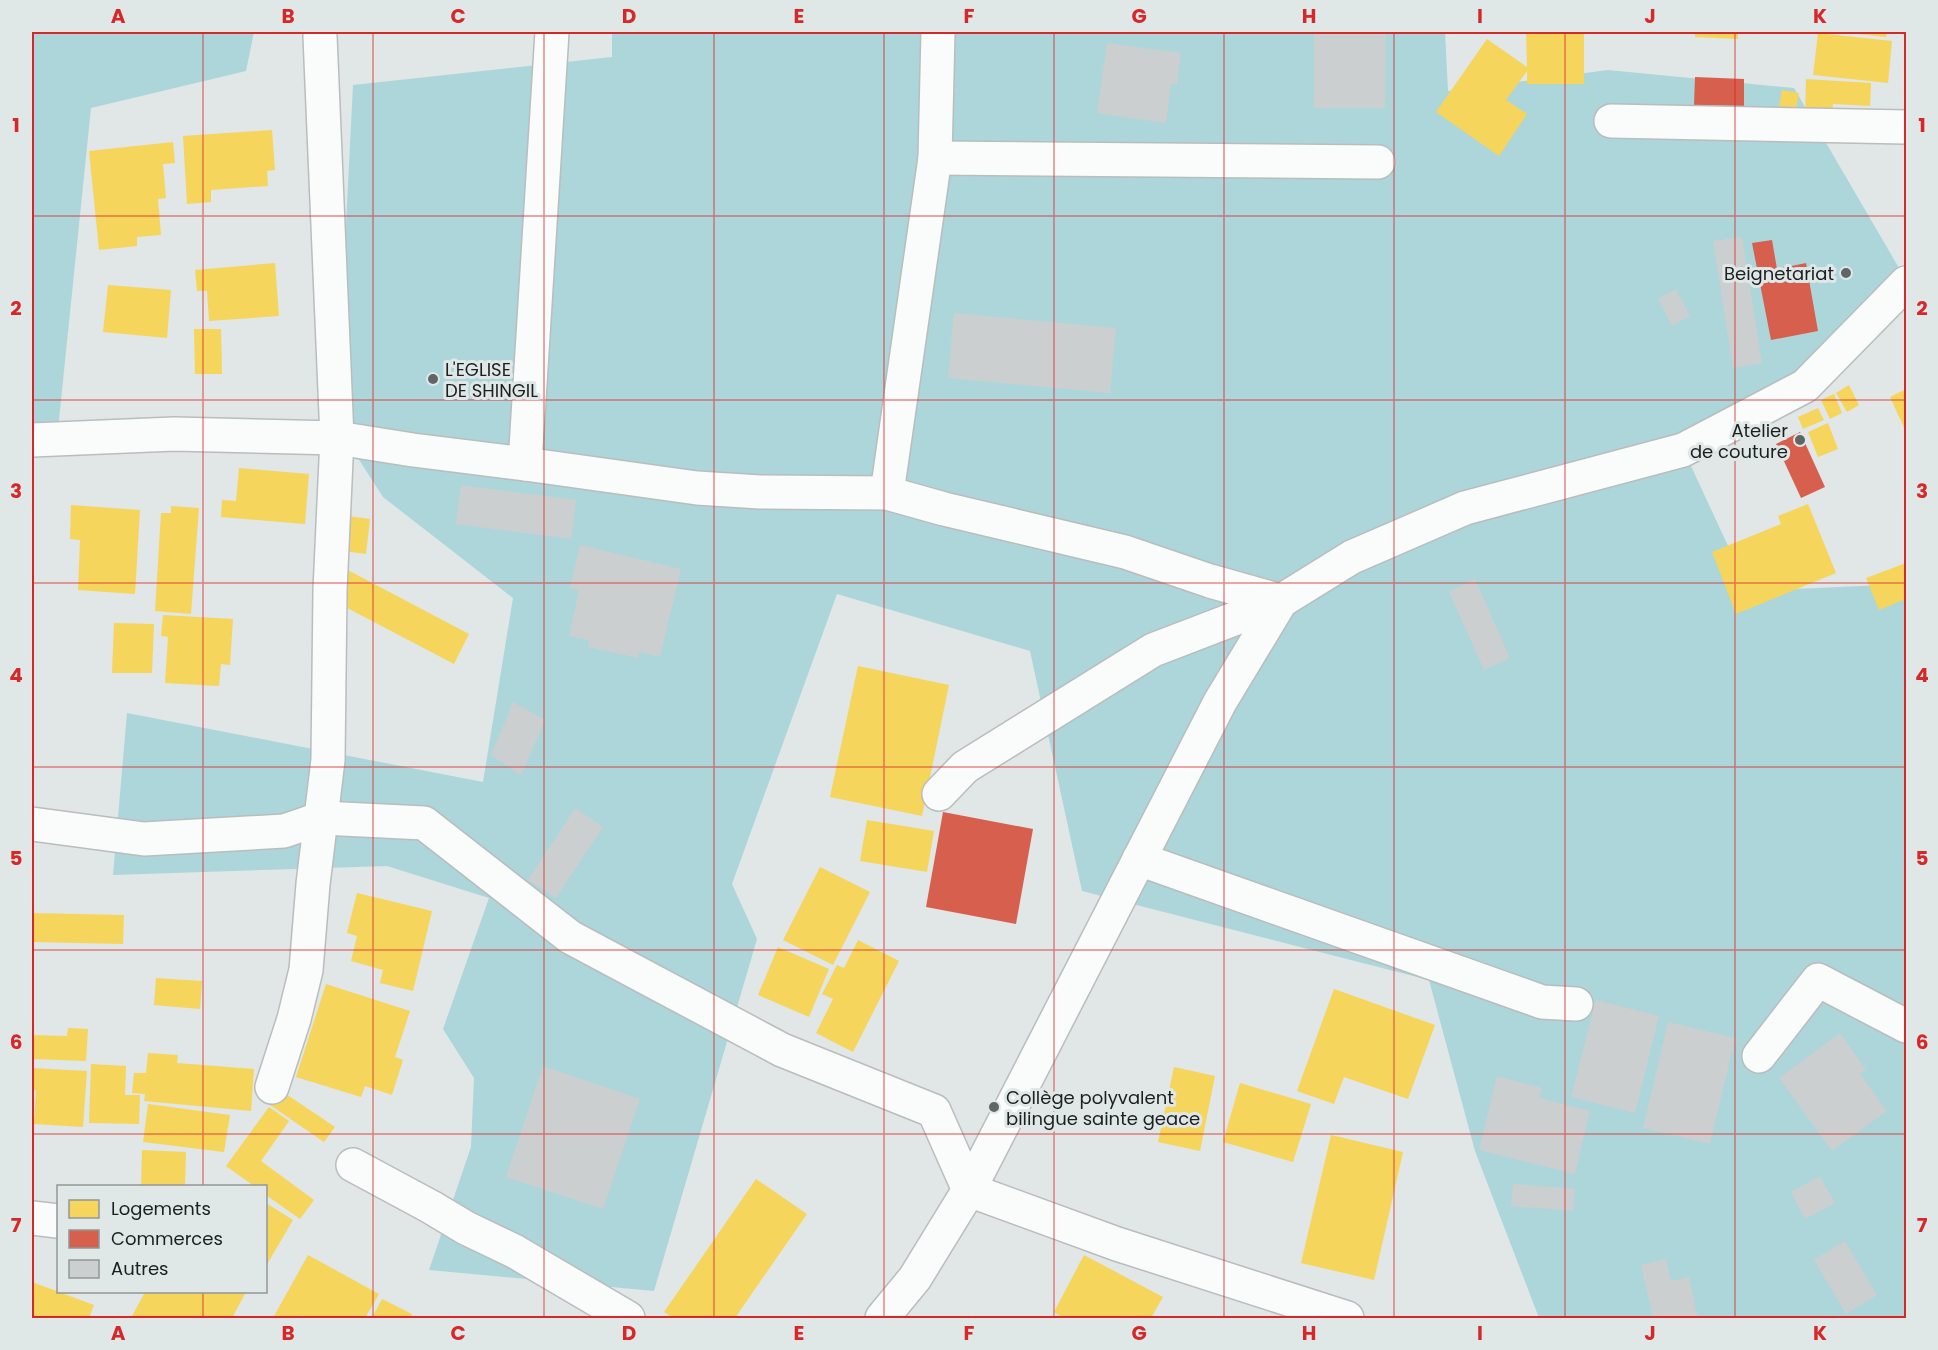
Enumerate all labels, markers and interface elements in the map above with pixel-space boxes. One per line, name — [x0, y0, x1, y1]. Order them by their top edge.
text: A — [111, 2, 126, 30]
text: B — [281, 2, 295, 30]
text: C — [450, 2, 466, 30]
text: D — [622, 2, 636, 30]
text: E — [794, 2, 804, 30]
text: F — [964, 2, 975, 30]
text: G — [1131, 2, 1147, 30]
text: H — [1302, 2, 1316, 30]
text: I — [1477, 2, 1483, 30]
text: J — [1644, 2, 1656, 30]
text: K — [1813, 2, 1827, 30]
text: 1 — [12, 111, 20, 139]
text: 1 — [1918, 111, 1926, 139]
place label: Beignetariat — [1724, 261, 1834, 286]
marker: Beignetariat — [1839, 266, 1853, 280]
text: 2 — [10, 294, 22, 322]
text: 2 — [1916, 294, 1928, 322]
place label: L'EGLISE DE SHINGIL — [445, 357, 538, 403]
marker: L'EGLISE DE SHINGIL — [426, 372, 440, 386]
place label: Atelier de couture — [1690, 418, 1788, 464]
marker: Atelier de couture — [1793, 433, 1807, 447]
text: 3 — [10, 477, 22, 505]
text: 3 — [1916, 477, 1928, 505]
text: 4 — [9, 661, 23, 689]
text: 4 — [1915, 661, 1929, 689]
text: 5 — [10, 844, 23, 872]
text: 5 — [1916, 844, 1929, 872]
text: 6 — [10, 1028, 22, 1056]
text: 6 — [1916, 1028, 1928, 1056]
place label: Collège polyvalent bilingue sainte geace — [1006, 1085, 1200, 1131]
marker: Collège polyvalent bilingue sainte geace — [987, 1100, 1001, 1114]
legend — [57, 1185, 267, 1293]
text: Logements — [111, 1196, 211, 1221]
text: 7 — [11, 1211, 22, 1239]
text: 7 — [1917, 1211, 1928, 1239]
text: Commerces — [111, 1226, 223, 1251]
text: Autres — [111, 1256, 168, 1281]
text: A — [111, 1319, 126, 1347]
text: B — [281, 1319, 295, 1347]
text: C — [450, 1319, 466, 1347]
text: D — [622, 1319, 636, 1347]
text: E — [794, 1319, 804, 1347]
text: F — [964, 1319, 975, 1347]
text: G — [1131, 1319, 1147, 1347]
text: H — [1302, 1319, 1316, 1347]
text: I — [1477, 1319, 1483, 1347]
text: J — [1644, 1319, 1656, 1347]
text: K — [1813, 1319, 1827, 1347]

